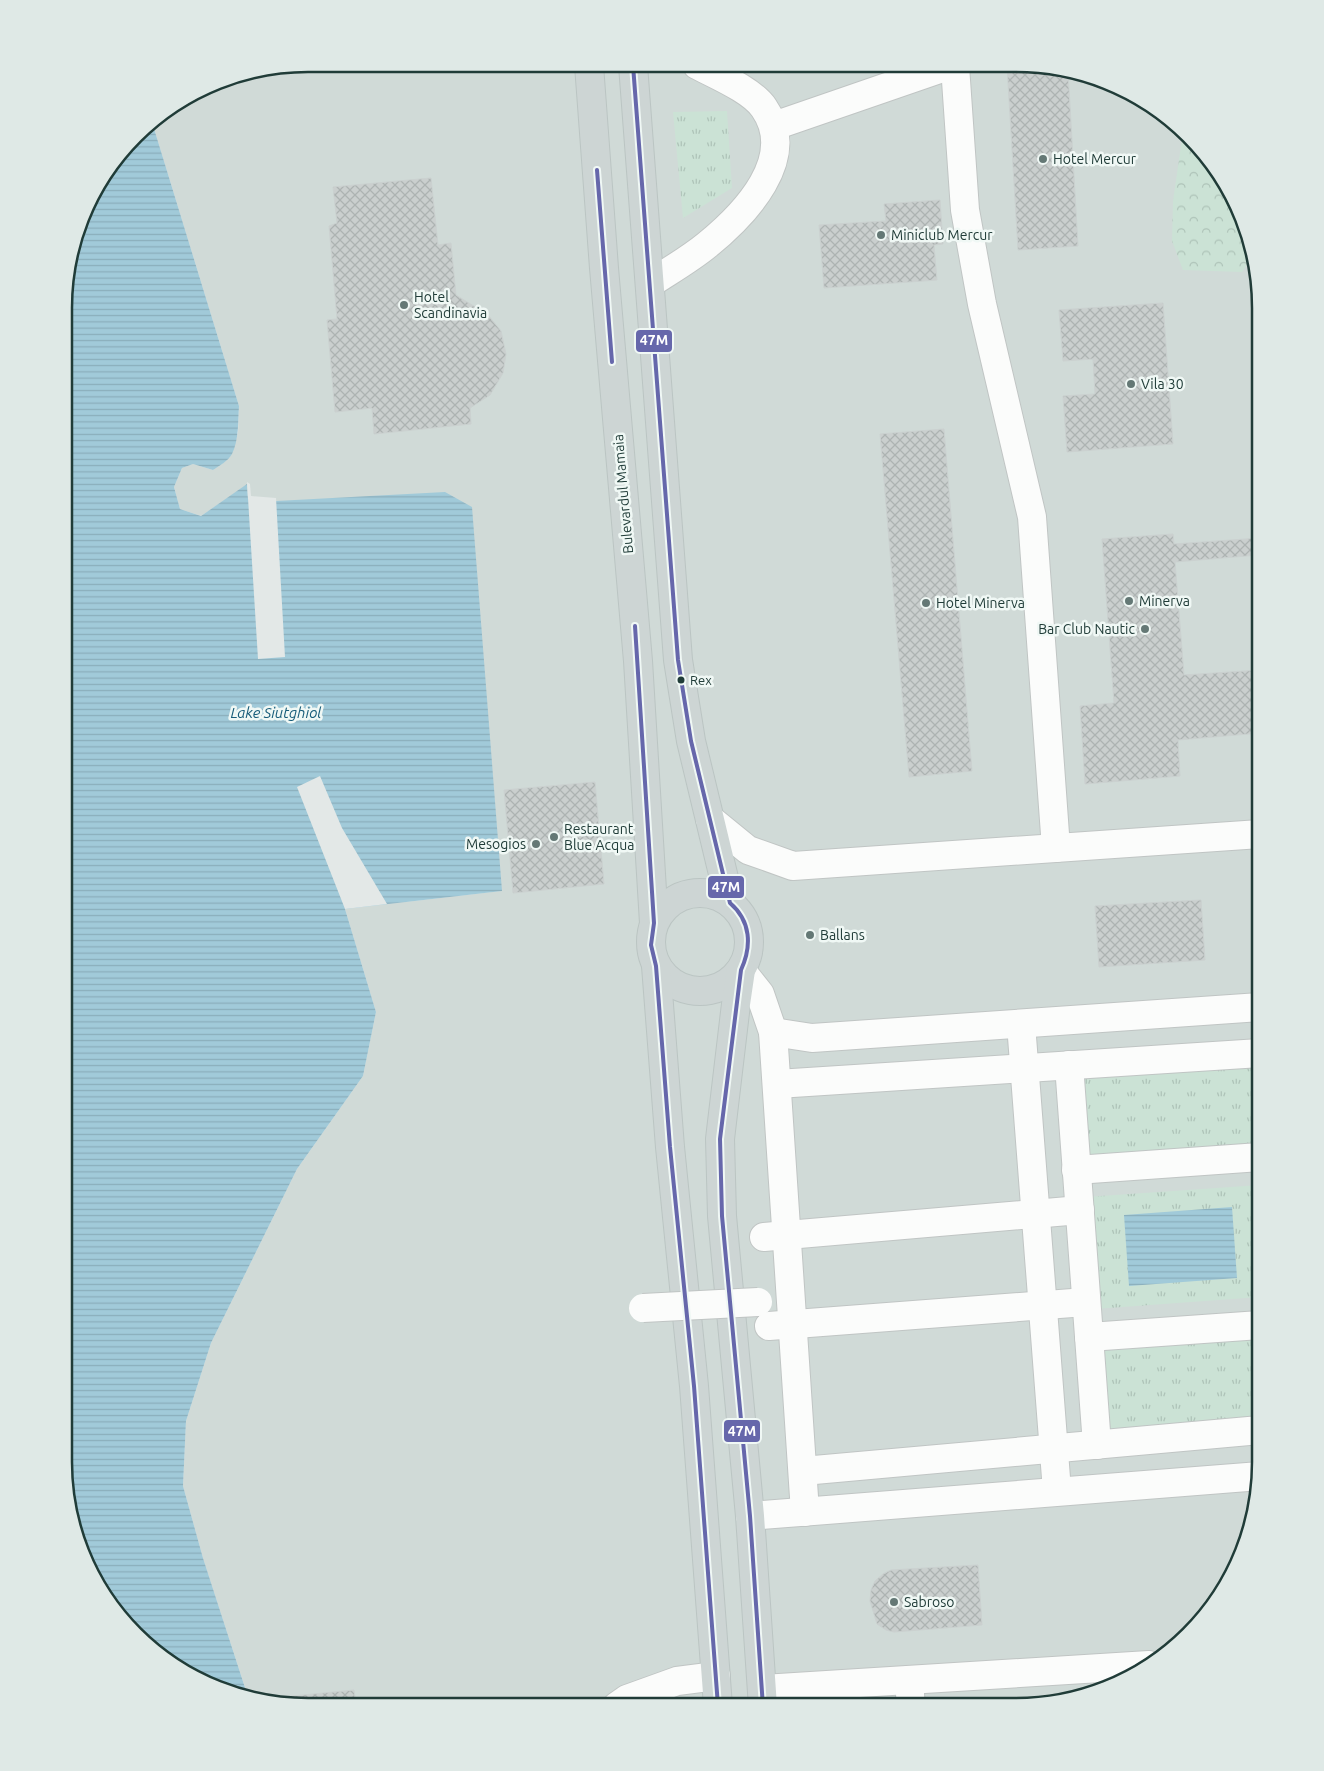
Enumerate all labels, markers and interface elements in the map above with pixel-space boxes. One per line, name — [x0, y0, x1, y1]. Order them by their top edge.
place label: Hotel Mercur — [1053, 151, 1137, 167]
marker: Hotel Mercur — [1037, 153, 1049, 165]
place label: Miniclub Mercur — [891, 227, 993, 243]
marker: Miniclub Mercur — [875, 229, 887, 241]
place label: Hotel Scandinavia — [414, 289, 487, 321]
marker: Hotel Scandinavia — [398, 299, 410, 311]
line badge: 47M — [635, 329, 673, 353]
text: 47M — [640, 332, 668, 348]
place label: Vila 30 — [1141, 376, 1184, 392]
marker: Vila 30 — [1125, 378, 1137, 390]
street label: Bulevardul Mamaia — [610, 434, 636, 554]
place label: Minerva — [1139, 593, 1190, 609]
place label: Hotel Minerva — [936, 595, 1025, 611]
marker: Minerva — [1123, 595, 1135, 607]
marker: Hotel Minerva — [920, 597, 932, 609]
place label: Bar Club Nautic — [1038, 621, 1135, 637]
marker: Bar Club Nautic — [1139, 623, 1151, 635]
place label: Rex — [690, 673, 712, 687]
marker: Rex — [676, 675, 686, 685]
water label: Lake Siutghiol — [230, 704, 322, 721]
place label: Restaurant Blue Acqua — [564, 821, 634, 853]
marker: Restaurant Blue Acqua — [548, 831, 560, 843]
place label: Mesogios — [466, 836, 526, 852]
marker: Mesogios — [530, 838, 542, 850]
line badge: 47M — [707, 875, 745, 899]
text: 47M — [712, 879, 740, 895]
place label: Ballans — [820, 927, 865, 943]
marker: Ballans — [804, 929, 816, 941]
line badge: 47M — [723, 1419, 761, 1443]
text: 47M — [728, 1423, 756, 1439]
place label: Sabroso — [904, 1594, 954, 1610]
marker: Sabroso — [888, 1596, 900, 1608]

